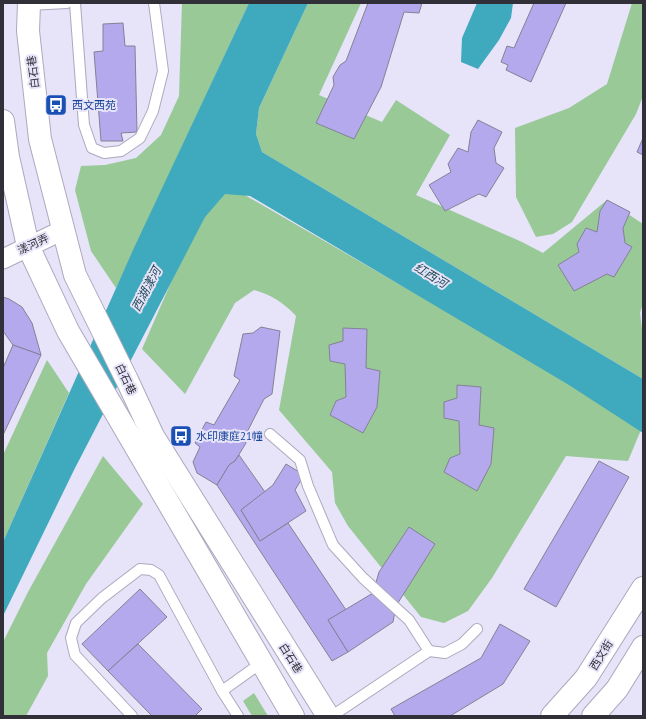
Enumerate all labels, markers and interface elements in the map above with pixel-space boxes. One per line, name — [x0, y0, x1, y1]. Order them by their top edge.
street label: 白石巷 — [24, 55, 42, 89]
bus stop icon: 西文西苑 — [43, 92, 69, 118]
place label: 西文西苑 — [72, 98, 116, 112]
street label: 漾河弄 — [15, 231, 51, 257]
water label: 红西河 — [412, 259, 452, 292]
water label: 西湖漾河 — [128, 263, 165, 314]
street label: 白石巷 — [112, 361, 140, 397]
bus stop icon: 水印康庭21幢 — [168, 423, 194, 449]
place label: 水印康庭21幢 — [196, 429, 263, 443]
street label: 西文街 — [586, 637, 616, 673]
street label: 白石巷 — [276, 640, 306, 676]

